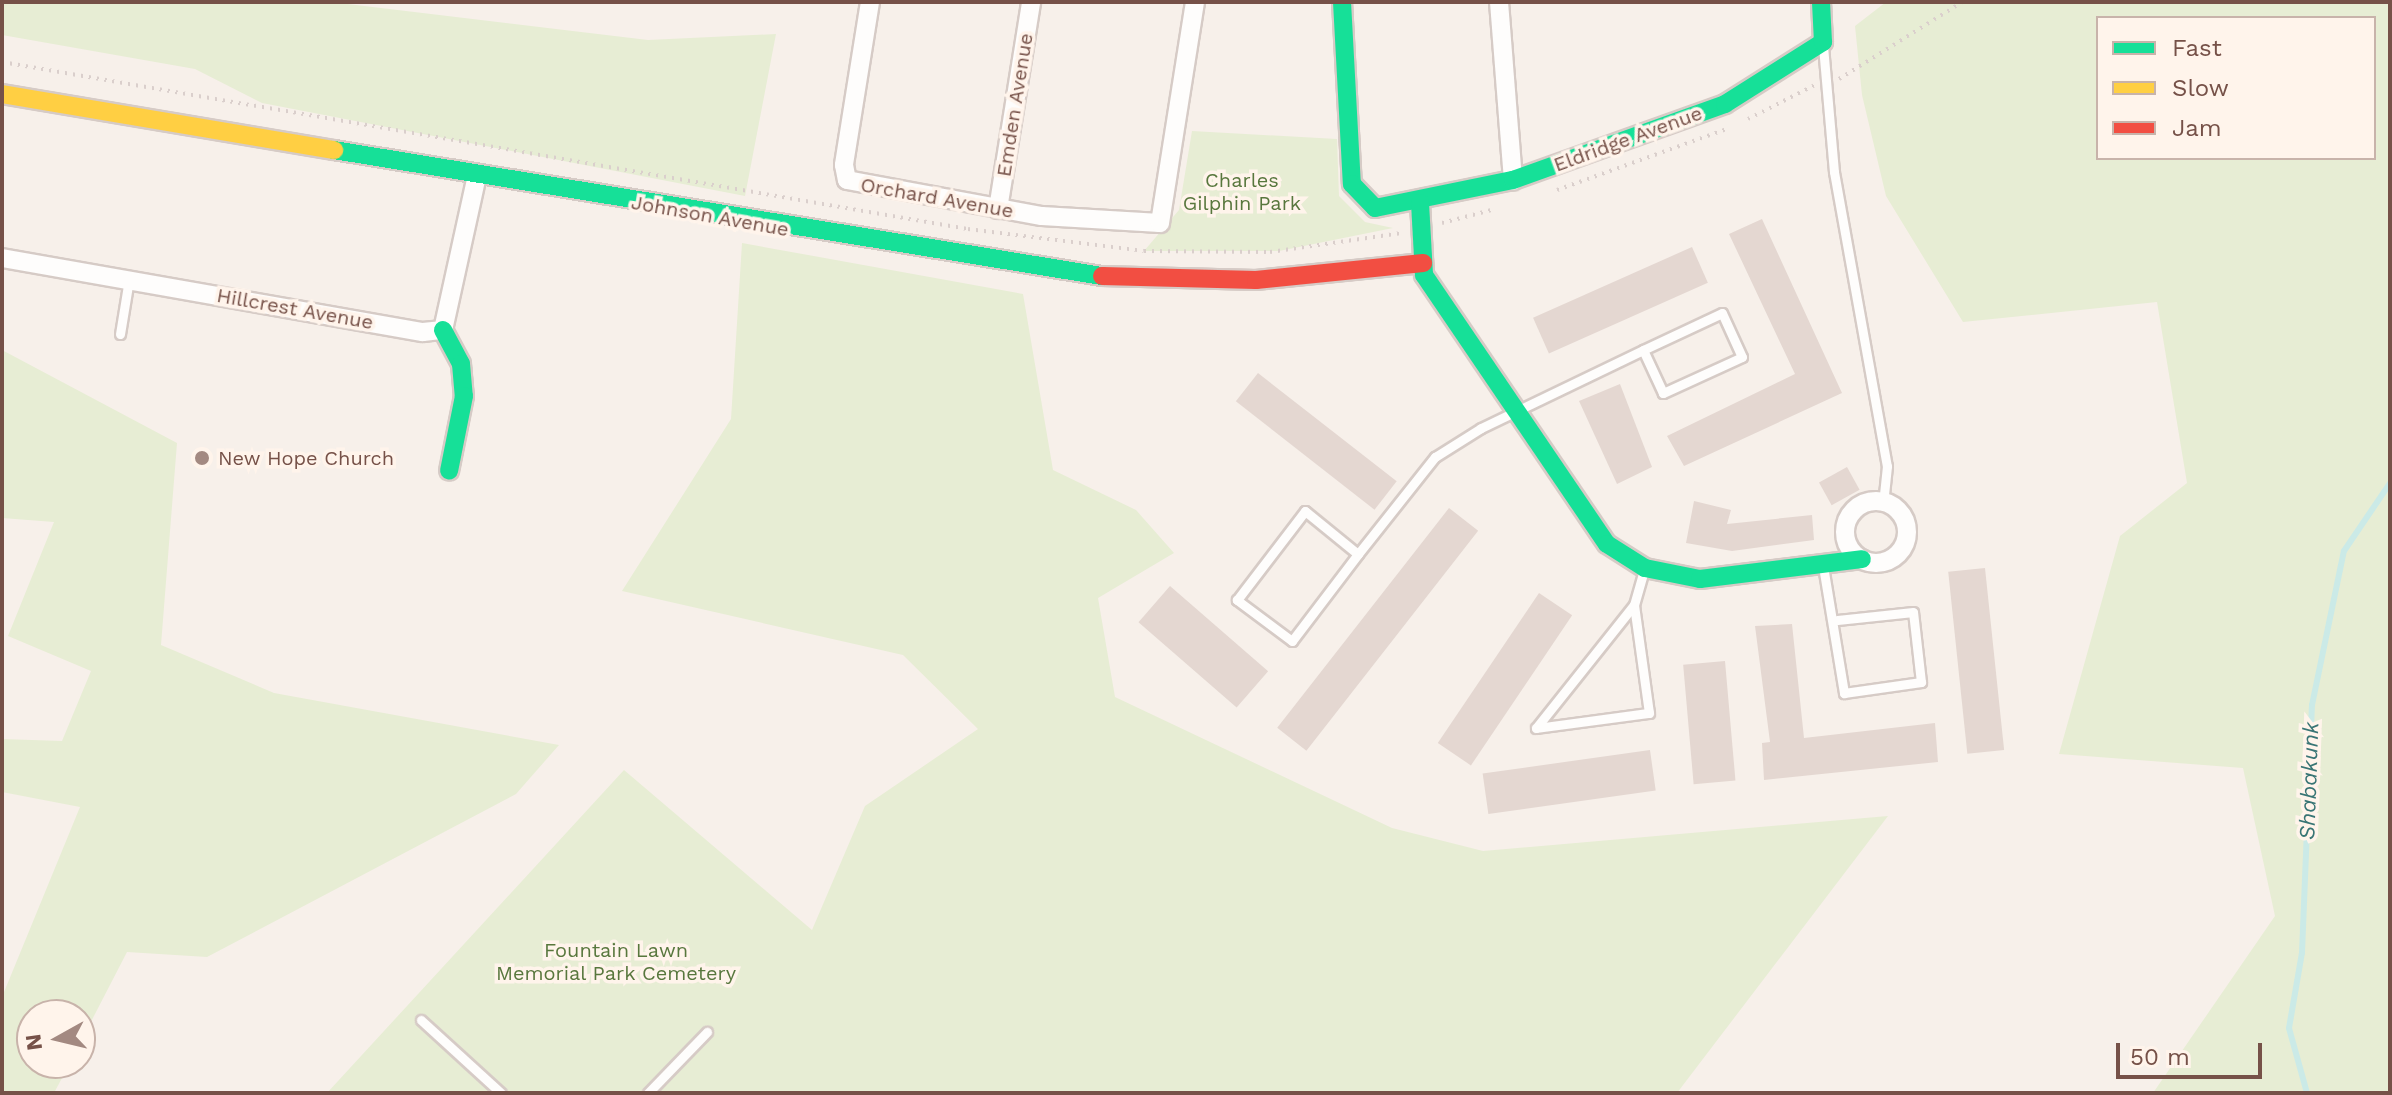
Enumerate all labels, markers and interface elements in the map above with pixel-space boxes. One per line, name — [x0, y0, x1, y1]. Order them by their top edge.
legend — [2096, 16, 2376, 160]
street label: Emden Avenue — [992, 31, 1038, 179]
text: Fast — [2172, 34, 2222, 62]
text: Slow — [2172, 74, 2229, 102]
street label: Eldridge Avenue — [1550, 101, 1706, 177]
text: Jam — [2172, 114, 2222, 142]
park label: Charles Gilphin Park — [1183, 169, 1301, 216]
street label: Orchard Avenue — [858, 173, 1016, 223]
street label: Johnson Avenue — [629, 190, 791, 242]
street label: Hillcrest Avenue — [214, 283, 376, 335]
place label: New Hope Church — [218, 446, 395, 470]
marker: New Hope Church — [193, 449, 211, 467]
water label: Shabakunk — [2294, 722, 2324, 840]
park label: Fountain Lawn Memorial Park Cemetery — [495, 939, 737, 986]
north arrow — [16, 999, 96, 1079]
scale bar — [2120, 1027, 2266, 1077]
text: N — [20, 1032, 47, 1052]
text: 50 m — [2130, 1043, 2190, 1071]

